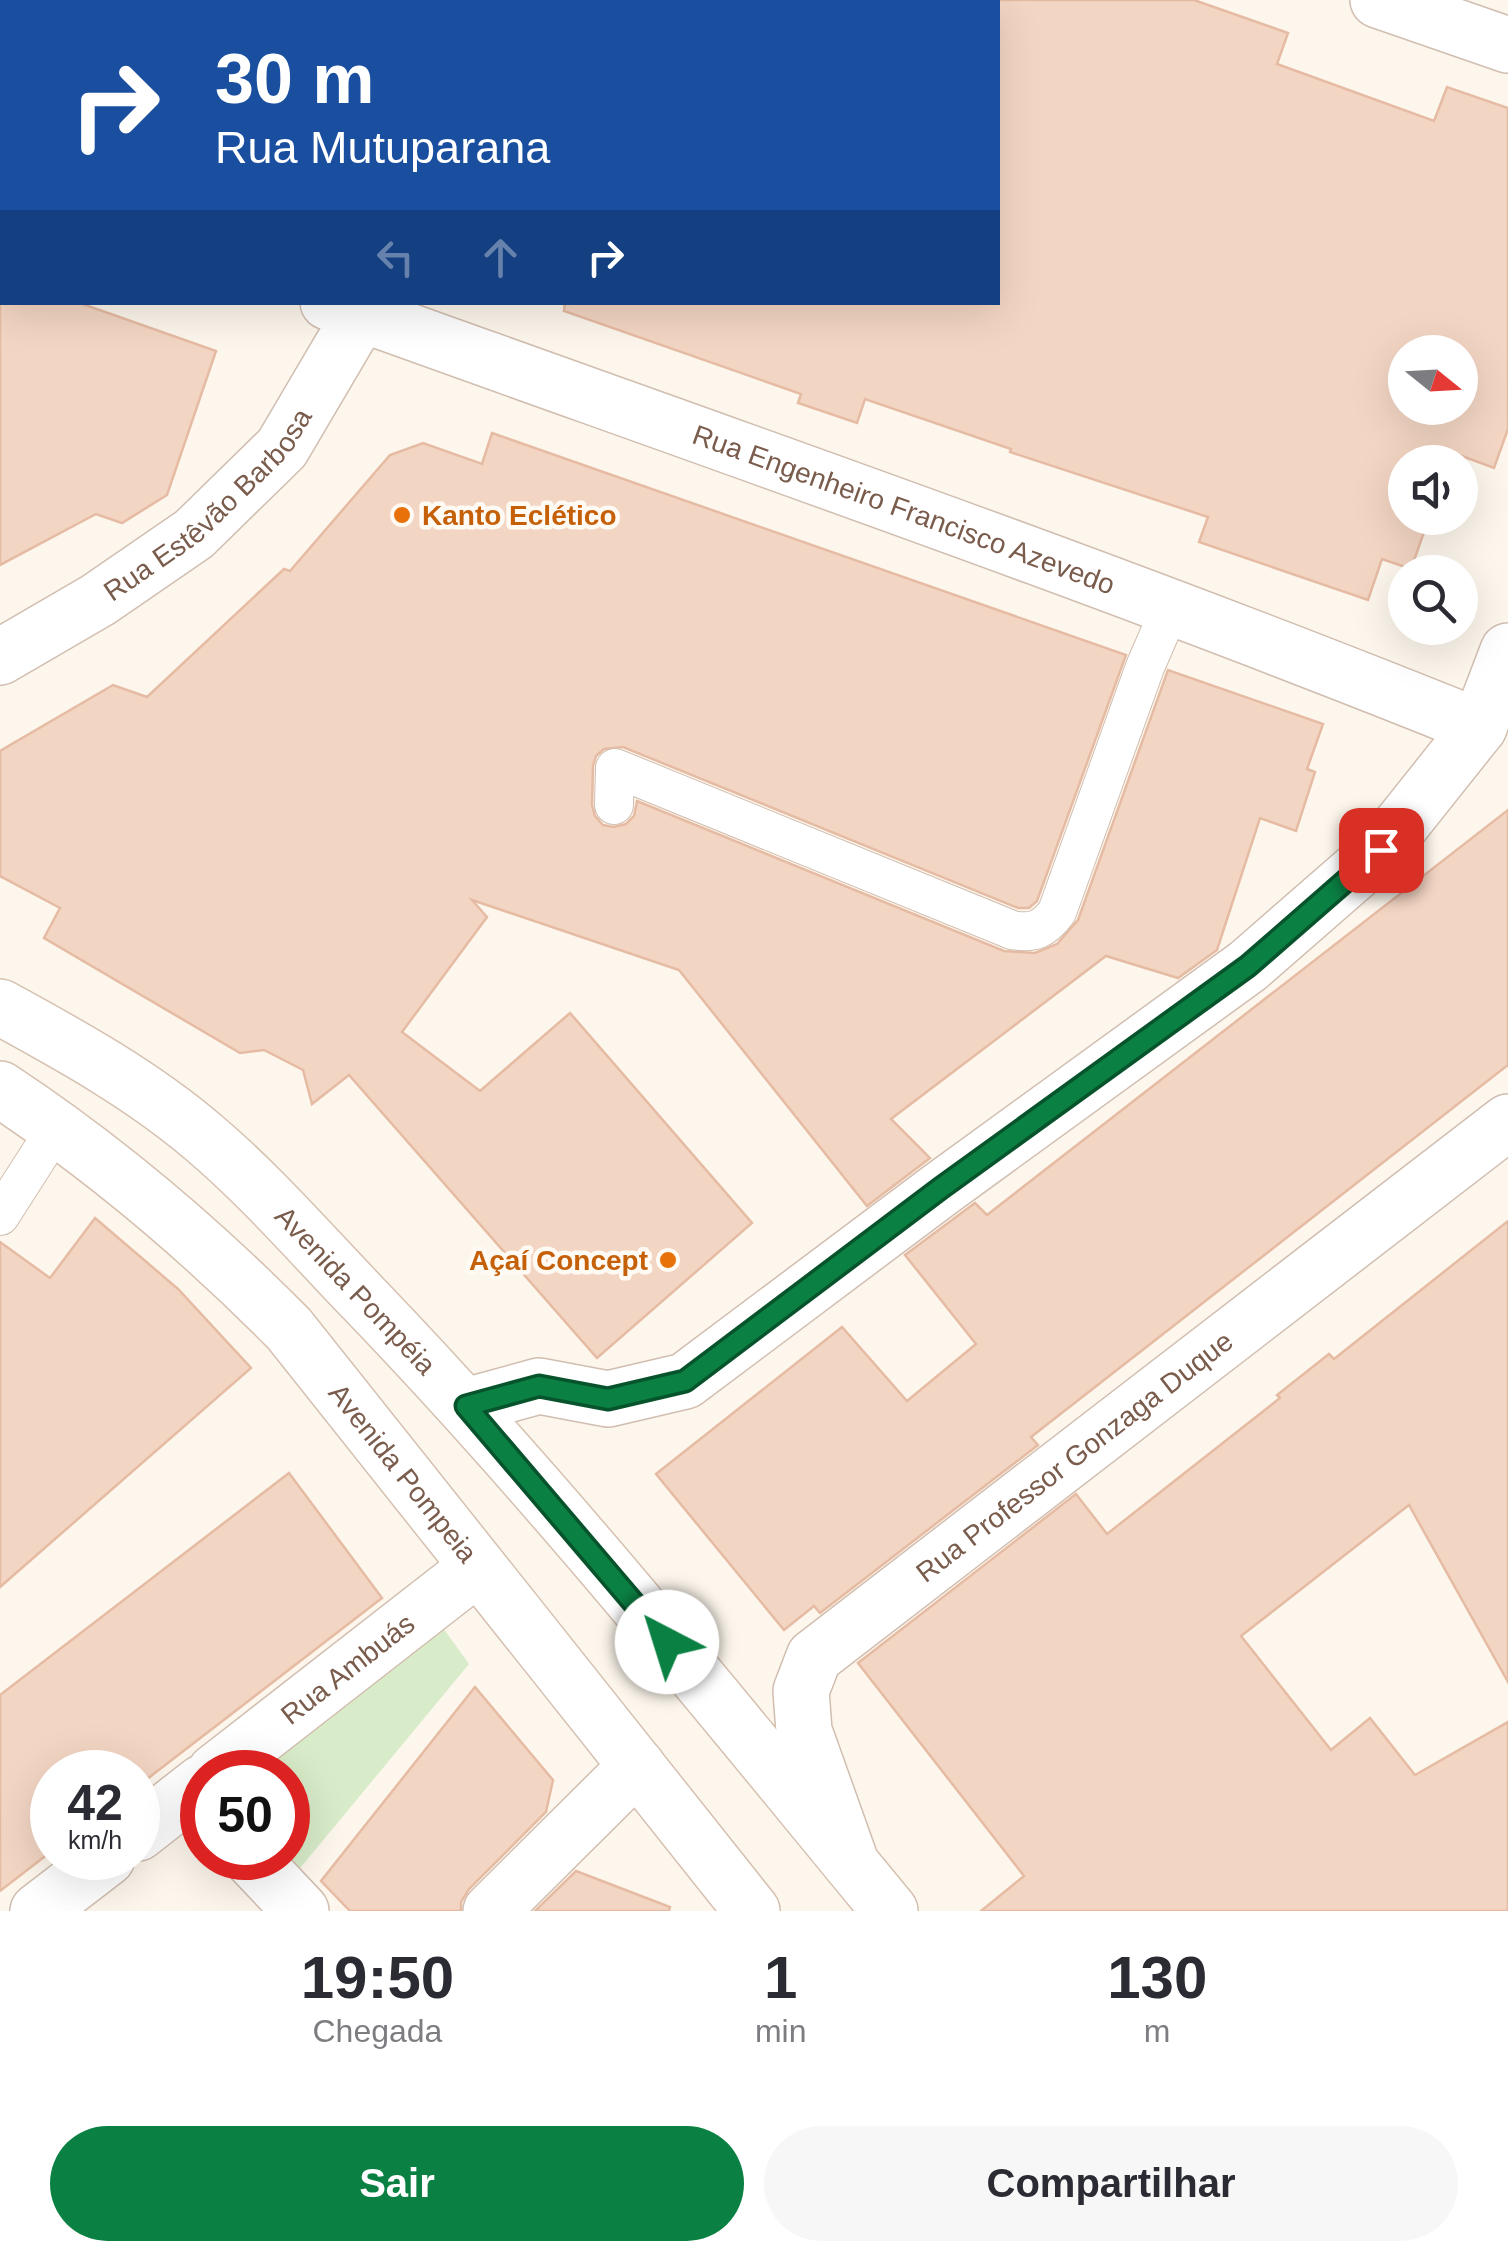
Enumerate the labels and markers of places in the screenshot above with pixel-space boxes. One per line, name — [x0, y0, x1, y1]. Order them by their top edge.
place label: Kanto Eclético — [422, 500, 616, 531]
marker: Kanto Eclético — [391, 504, 413, 526]
pin — [1339, 808, 1424, 893]
place label: Açaí Concept — [469, 1245, 648, 1276]
marker: Açaí Concept — [657, 1249, 679, 1271]

